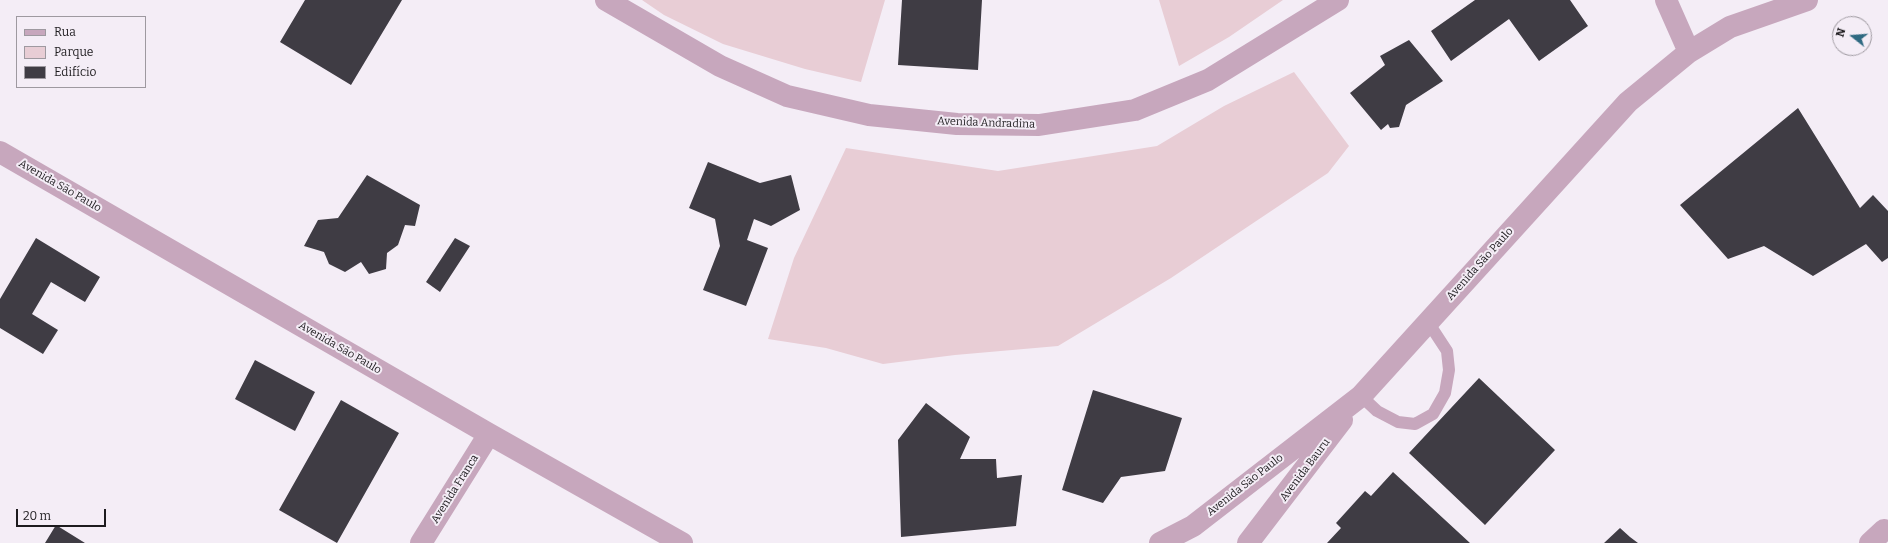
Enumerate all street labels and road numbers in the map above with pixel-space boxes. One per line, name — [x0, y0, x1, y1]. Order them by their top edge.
street label: Avenida Andradina — [937, 115, 1035, 131]
street label: Avenida São Paulo — [16, 157, 104, 215]
street label: Avenida São Paulo — [1444, 225, 1516, 303]
street label: Avenida São Paulo — [296, 319, 384, 377]
street label: Avenida Bauru — [1277, 436, 1333, 504]
street label: Avenida São Paulo — [1204, 451, 1286, 519]
street label: Avenida Franca — [429, 452, 481, 526]

